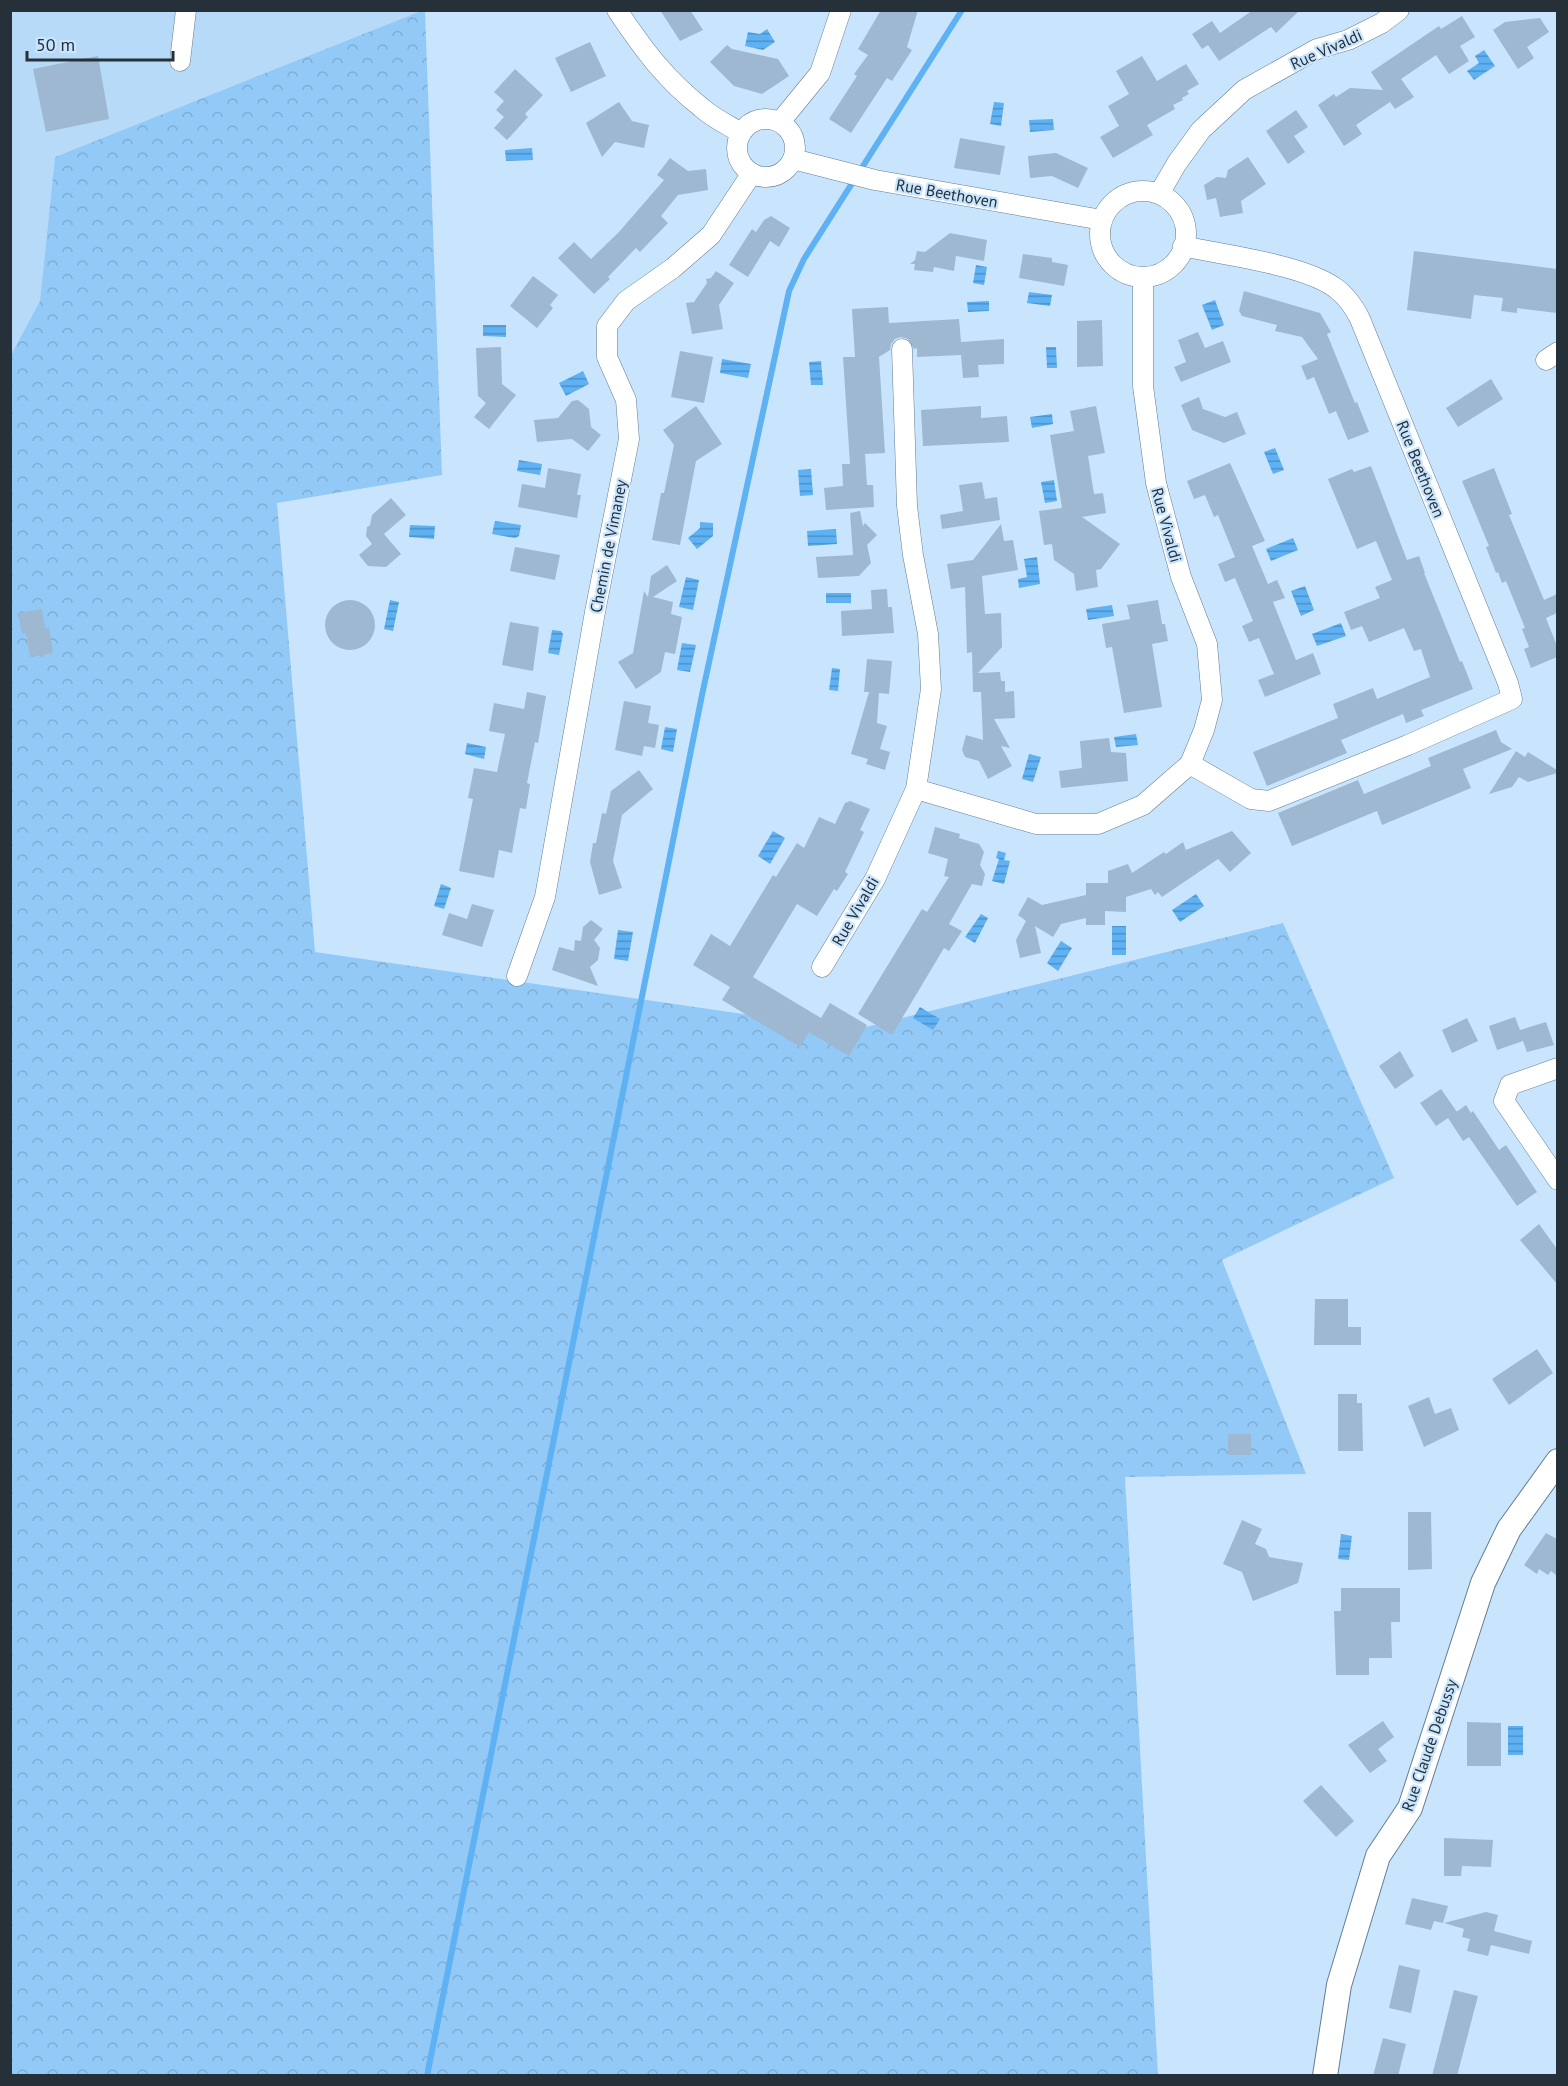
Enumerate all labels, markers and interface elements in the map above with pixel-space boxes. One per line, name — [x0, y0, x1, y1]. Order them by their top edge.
scale bar — [27, 24, 172, 62]
street label: Rue Vivaldi — [1287, 24, 1365, 74]
text: 50 m — [36, 33, 75, 56]
street label: Rue Beethoven — [895, 174, 999, 212]
street label: Rue Beethoven — [1392, 418, 1450, 520]
street label: Chemin de Vimaney — [585, 477, 631, 614]
street label: Rue Vivaldi — [1147, 485, 1187, 565]
street label: Rue Vivaldi — [827, 873, 883, 949]
street label: Rue Claude Debussy — [1397, 1676, 1461, 1814]

